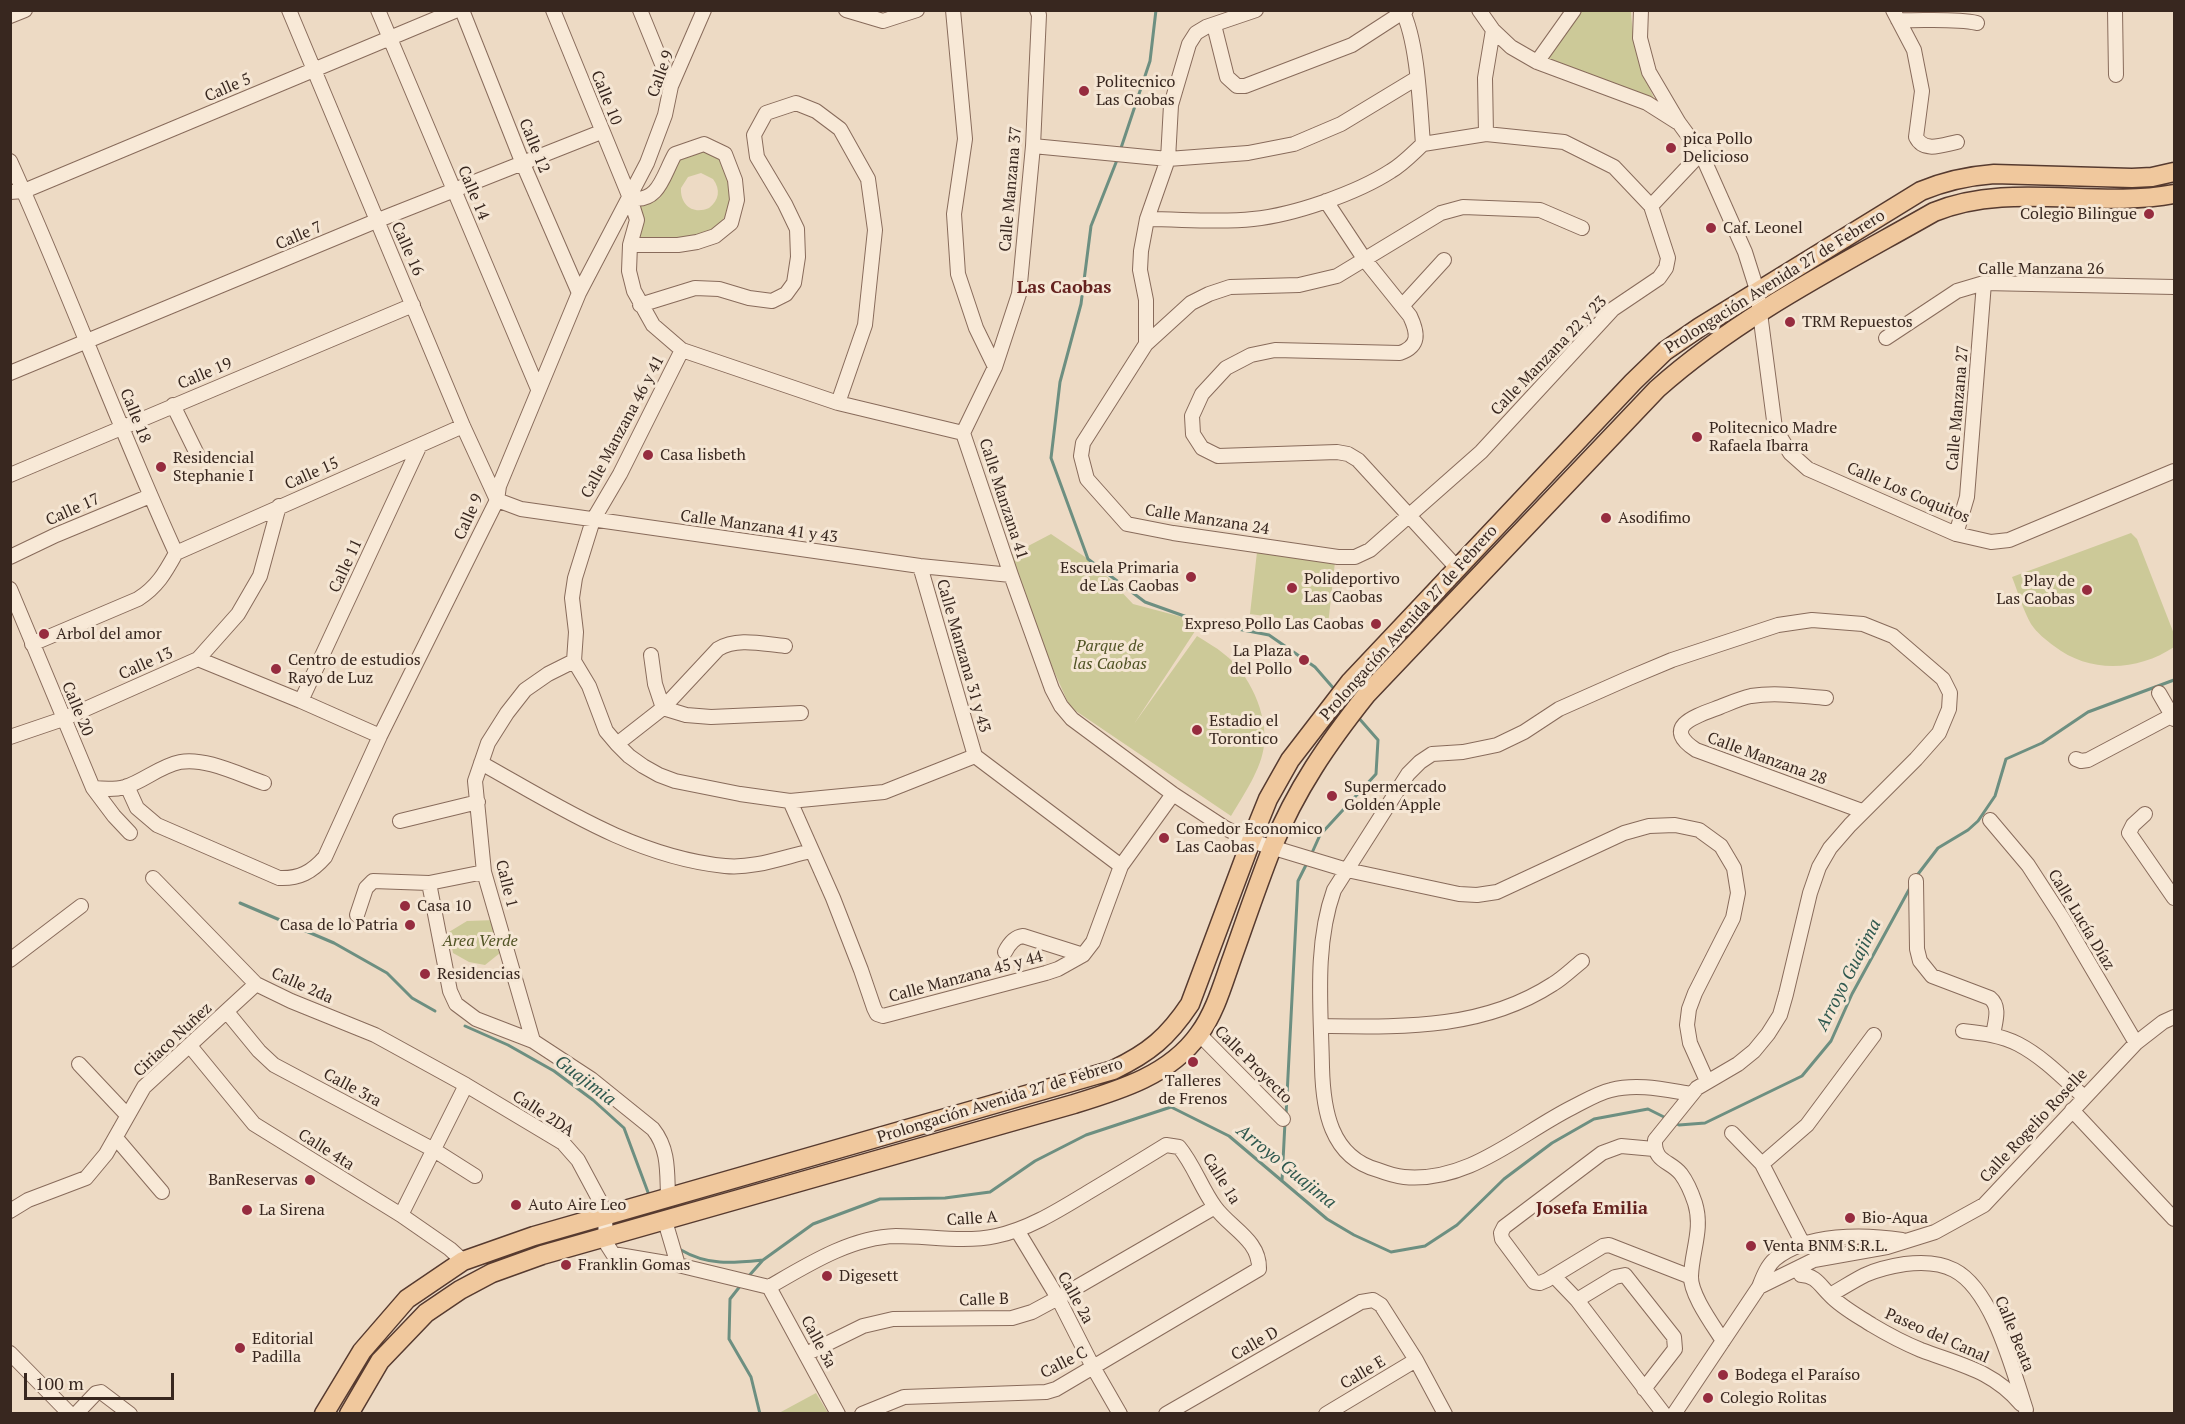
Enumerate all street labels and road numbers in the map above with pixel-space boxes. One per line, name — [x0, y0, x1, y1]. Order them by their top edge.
street label: Calle 9 — [644, 48, 678, 100]
street label: Calle 10 — [586, 68, 626, 128]
street label: Calle 5 — [202, 70, 254, 106]
street label: Calle 12 — [514, 116, 554, 176]
street label: Calle Manzana 37 — [996, 125, 1026, 253]
street label: Calle 14 — [453, 163, 493, 223]
street label: Prolongación Avenida 27 de Febrero — [1661, 206, 1889, 358]
street label: Calle 7 — [273, 218, 325, 254]
street label: Calle 16 — [387, 219, 427, 279]
street label: Calle Manzana 26 — [1978, 259, 2104, 279]
street label: Calle Manzana 22 y 23 — [1487, 292, 1611, 420]
street label: Calle Manzana 27 — [1943, 344, 1973, 472]
street label: Calle Manzana 46 y 41 — [577, 352, 669, 502]
street label: Calle 19 — [175, 354, 235, 394]
street label: Calle 18 — [115, 386, 155, 446]
street label: Calle Manzana 41 — [974, 436, 1032, 562]
street label: Calle 15 — [282, 454, 342, 494]
street label: Calle Los Coquitos — [1844, 458, 1972, 528]
street label: Calle 17 — [43, 490, 103, 530]
street label: Calle 9 — [450, 491, 488, 543]
street label: Calle Manzana 24 — [1143, 501, 1271, 539]
street label: Calle Manzana 41 y 43 — [679, 506, 839, 548]
street label: Prolongación Avenida 27 de Febrero — [1316, 521, 1502, 725]
street label: Calle 11 — [325, 536, 367, 596]
street label: Calle Manzana 31 y 43 — [932, 577, 994, 735]
street label: Calle 13 — [116, 644, 176, 684]
street label: Calle 20 — [57, 679, 97, 739]
street label: Calle Manzana 28 — [1705, 728, 1829, 790]
street label: Calle 1 — [491, 858, 521, 910]
street label: Calle Lucía Díaz — [2043, 866, 2119, 974]
street label: Calle Manzana 45 y 44 — [887, 947, 1045, 1007]
street label: Calle 2da — [268, 964, 336, 1008]
street label: Ciriaco Nuñez — [130, 999, 216, 1081]
street label: Calle Proyecto — [1210, 1022, 1296, 1108]
street label: Prolongación Avenida 27 de Febrero — [875, 1054, 1125, 1148]
street label: Calle 3ra — [320, 1065, 384, 1111]
street label: Calle Rogelio Roselle — [1976, 1065, 2092, 1187]
street label: Calle 2DA — [508, 1087, 578, 1141]
street label: Calle 4ta — [294, 1125, 358, 1175]
street label: Calle 1a — [1198, 1150, 1244, 1208]
street label: Calle A — [946, 1208, 998, 1230]
street label: Calle 2a — [1053, 1269, 1097, 1327]
street label: Calle B — [959, 1290, 1009, 1310]
street label: Calle Beata — [1990, 1293, 2038, 1375]
street label: Paseo del Canal — [1882, 1305, 1992, 1367]
street label: Calle 3a — [796, 1313, 840, 1371]
street label: Calle D — [1228, 1323, 1282, 1365]
street label: Calle C — [1037, 1343, 1091, 1383]
street label: Calle E — [1337, 1352, 1389, 1394]

